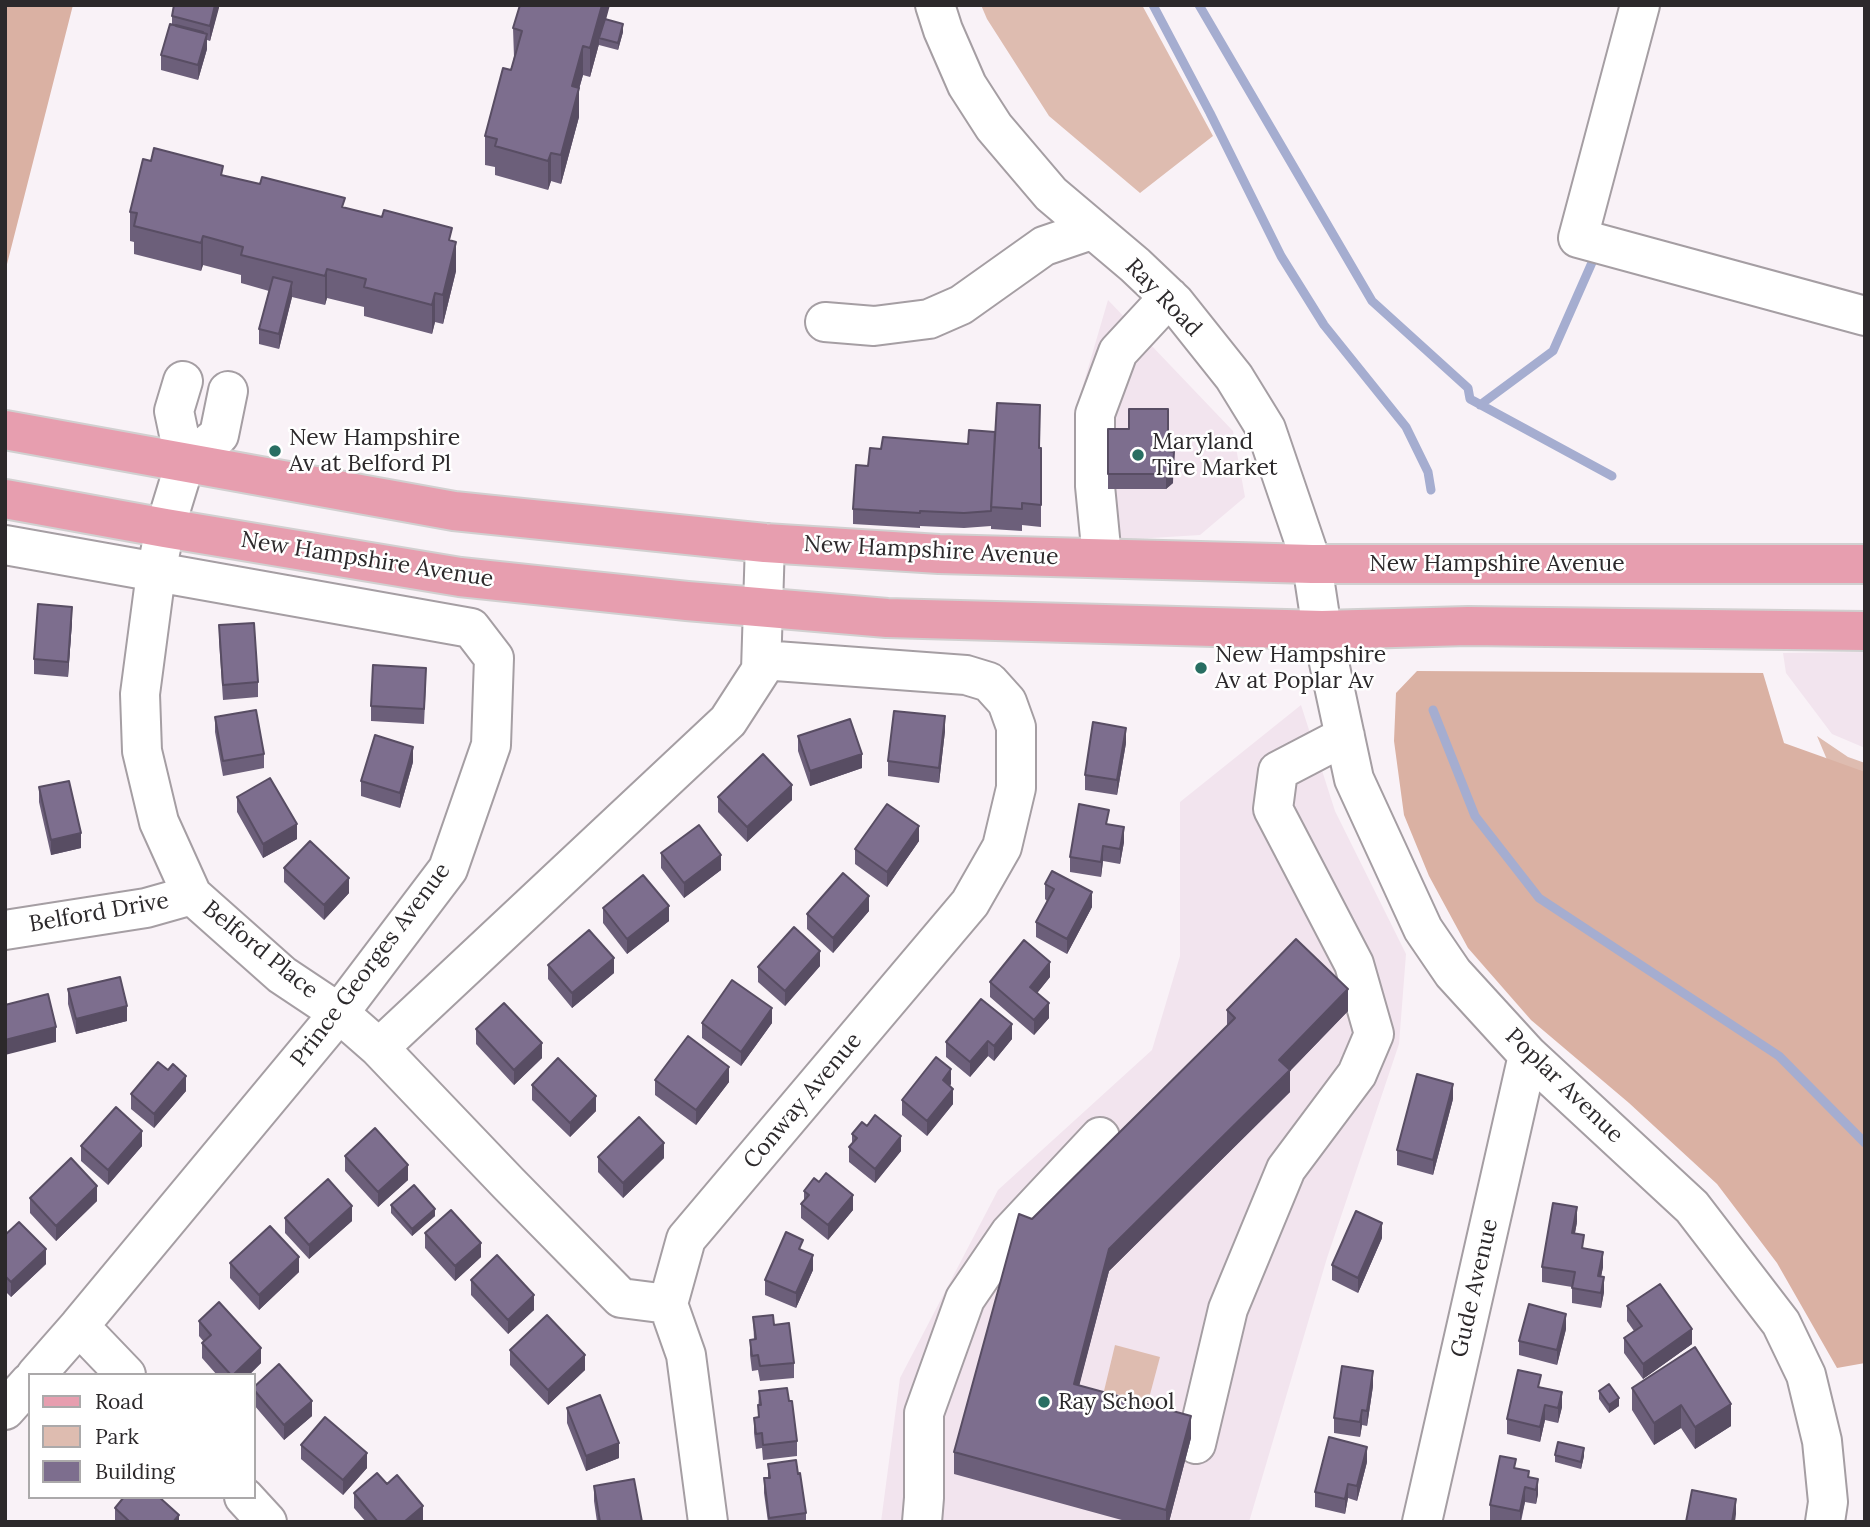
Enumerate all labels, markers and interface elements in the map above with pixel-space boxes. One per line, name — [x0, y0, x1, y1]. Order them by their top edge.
street label: Ray Road — [1119, 253, 1207, 343]
place label: New Hampshire Av at Belford Pl — [289, 424, 460, 478]
place label: Maryland Tire Market — [1152, 428, 1278, 482]
marker: New Hampshire Av at Belford Pl — [267, 443, 283, 459]
marker: Maryland Tire Market — [1130, 447, 1146, 463]
street label: New Hampshire Avenue — [239, 526, 495, 594]
street label: New Hampshire Avenue — [803, 531, 1059, 571]
street label: New Hampshire Avenue — [1369, 550, 1625, 578]
place label: New Hampshire Av at Poplar Av — [1215, 641, 1386, 695]
marker: New Hampshire Av at Poplar Av — [1193, 660, 1209, 676]
street label: Prince Georges Avenue — [285, 858, 457, 1072]
street label: Belford Drive — [27, 887, 171, 939]
street label: Belford Place — [197, 895, 323, 1005]
street label: Poplar Avenue — [1499, 1023, 1629, 1149]
street label: Conway Avenue — [738, 1027, 868, 1175]
street label: Gude Avenue — [1446, 1216, 1504, 1360]
legend — [28, 1373, 256, 1499]
text: Road — [95, 1388, 144, 1415]
place label: Ray School — [1058, 1388, 1174, 1416]
marker: Ray School — [1036, 1394, 1052, 1410]
text: Park — [95, 1423, 139, 1450]
text: Building — [95, 1458, 175, 1485]

